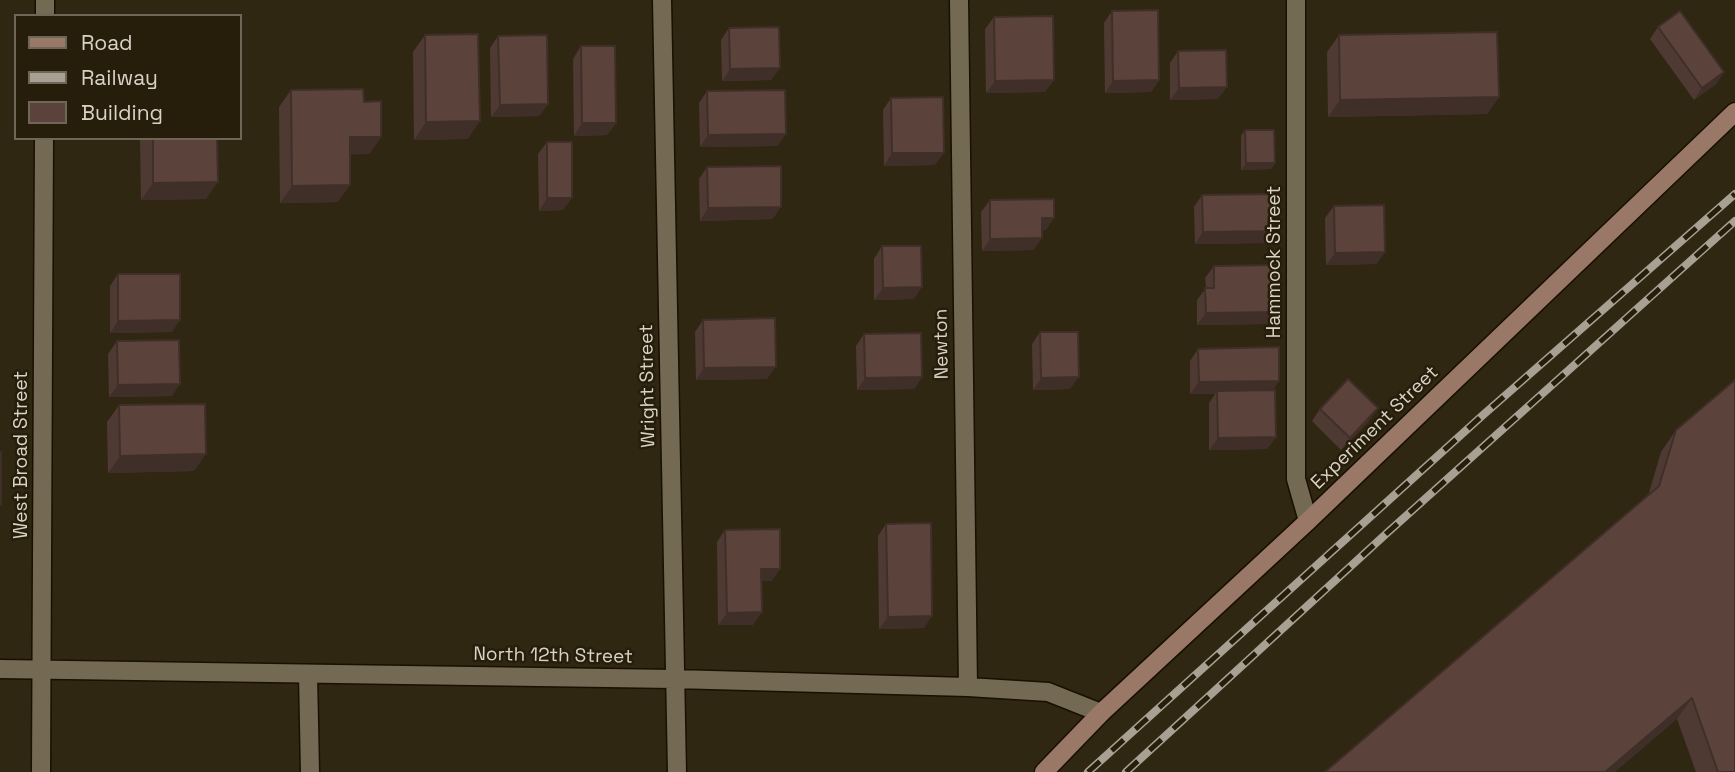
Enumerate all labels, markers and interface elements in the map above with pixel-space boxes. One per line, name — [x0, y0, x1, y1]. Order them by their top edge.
legend — [14, 14, 242, 140]
text: Road — [81, 29, 133, 56]
text: Railway — [81, 64, 158, 91]
text: Building — [81, 99, 163, 126]
street label: Hammock Street — [1264, 186, 1286, 338]
street label: Newton — [930, 308, 954, 380]
street label: Wright Street — [636, 324, 660, 448]
street label: Experiment Street — [1307, 361, 1443, 495]
street label: West Broad Street — [11, 371, 33, 539]
street label: North 12th Street — [473, 643, 633, 669]

